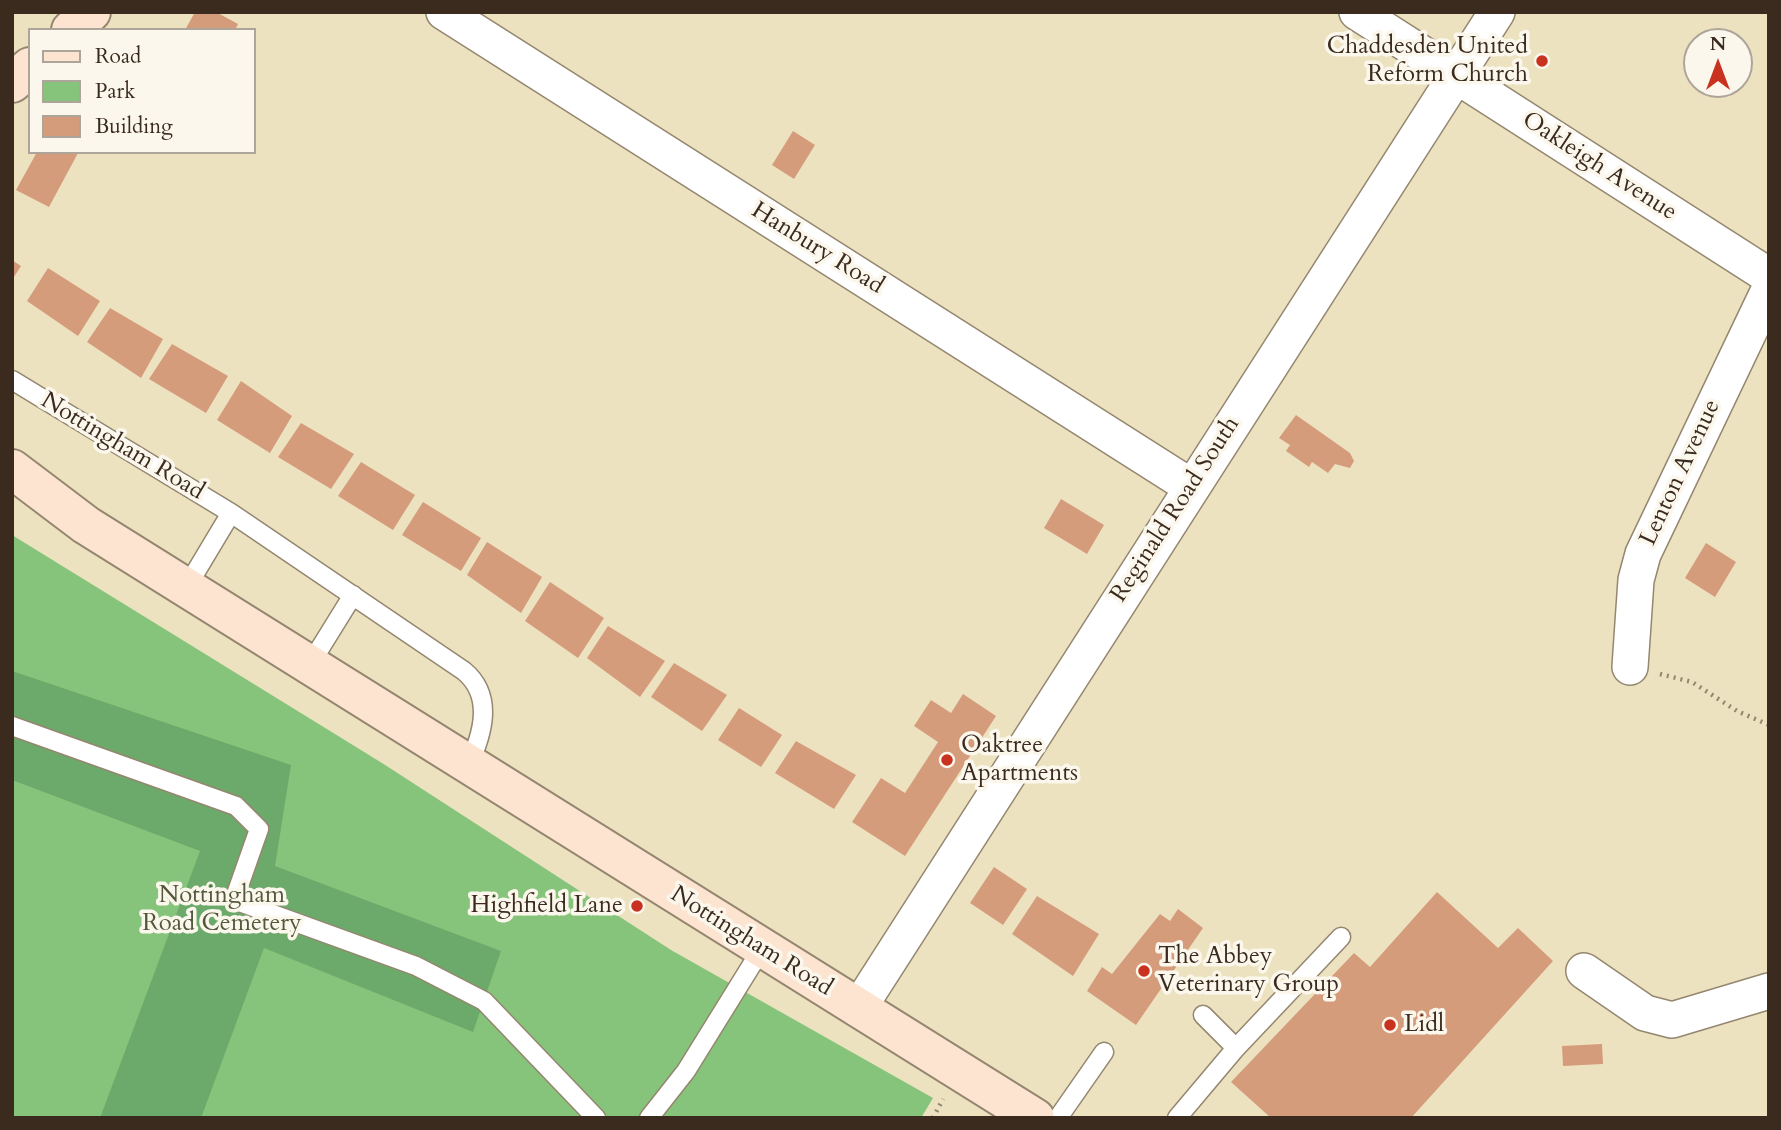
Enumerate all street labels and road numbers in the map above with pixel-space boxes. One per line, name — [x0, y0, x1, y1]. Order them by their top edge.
street label: Oakleigh Avenue — [1516, 106, 1682, 228]
street label: Hanbury Road — [745, 197, 889, 301]
street label: Nottingham Road — [35, 387, 209, 507]
street label: Lenton Avenue — [1635, 396, 1727, 550]
street label: Reginald Road South — [1105, 412, 1247, 608]
street label: Nottingham Road — [665, 881, 837, 1003]

